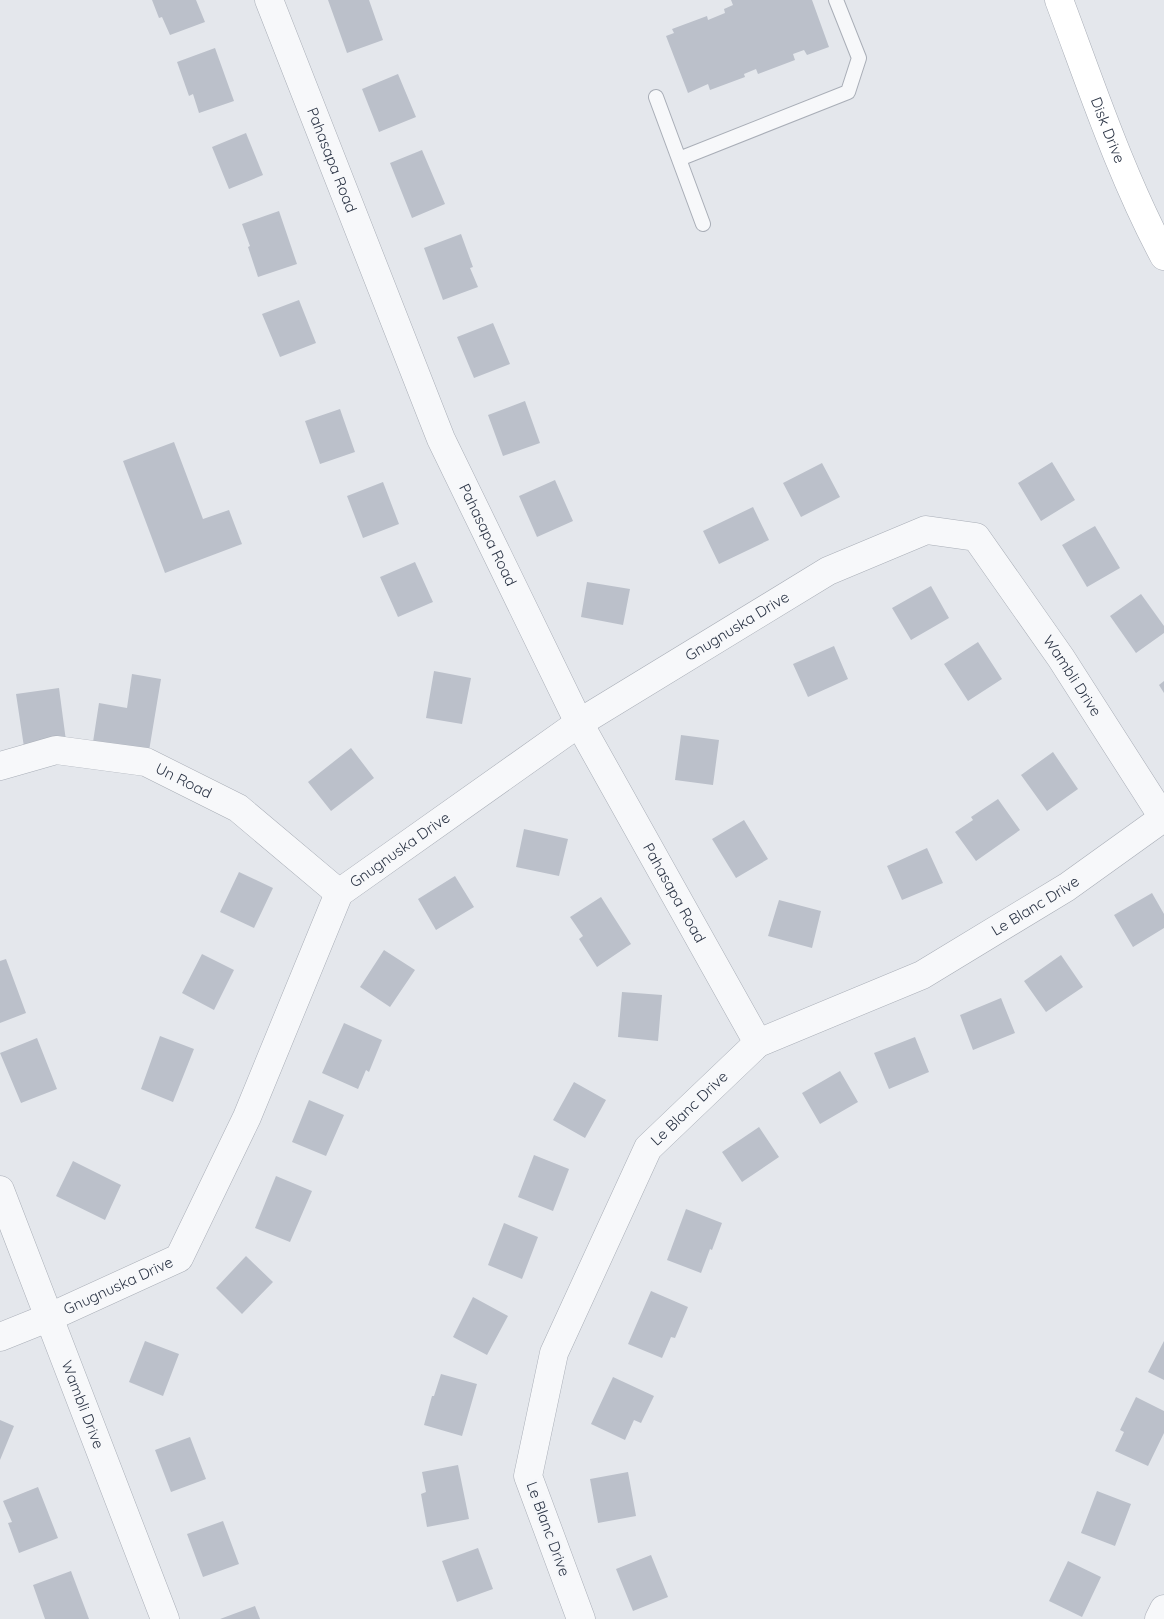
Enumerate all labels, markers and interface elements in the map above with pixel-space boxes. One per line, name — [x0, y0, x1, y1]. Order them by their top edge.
street label: Disk Drive — [1087, 94, 1130, 166]
street label: Pahasapa Road — [303, 105, 361, 215]
street label: Pahasapa Road — [455, 480, 521, 589]
street label: Gnugnuska Drive — [682, 587, 793, 665]
street label: Wambli Drive — [1039, 631, 1106, 720]
street label: Un Road — [152, 758, 215, 802]
street label: Gnugnuska Drive — [346, 807, 453, 891]
street label: Pahasapa Road — [639, 839, 710, 946]
street label: Le Blanc Drive — [988, 871, 1083, 940]
street label: Le Blanc Drive — [646, 1067, 732, 1149]
street label: Gnugnuska Drive — [60, 1252, 176, 1319]
street label: Wambli Drive — [57, 1358, 109, 1451]
street label: Le Blanc Drive — [523, 1479, 574, 1579]

